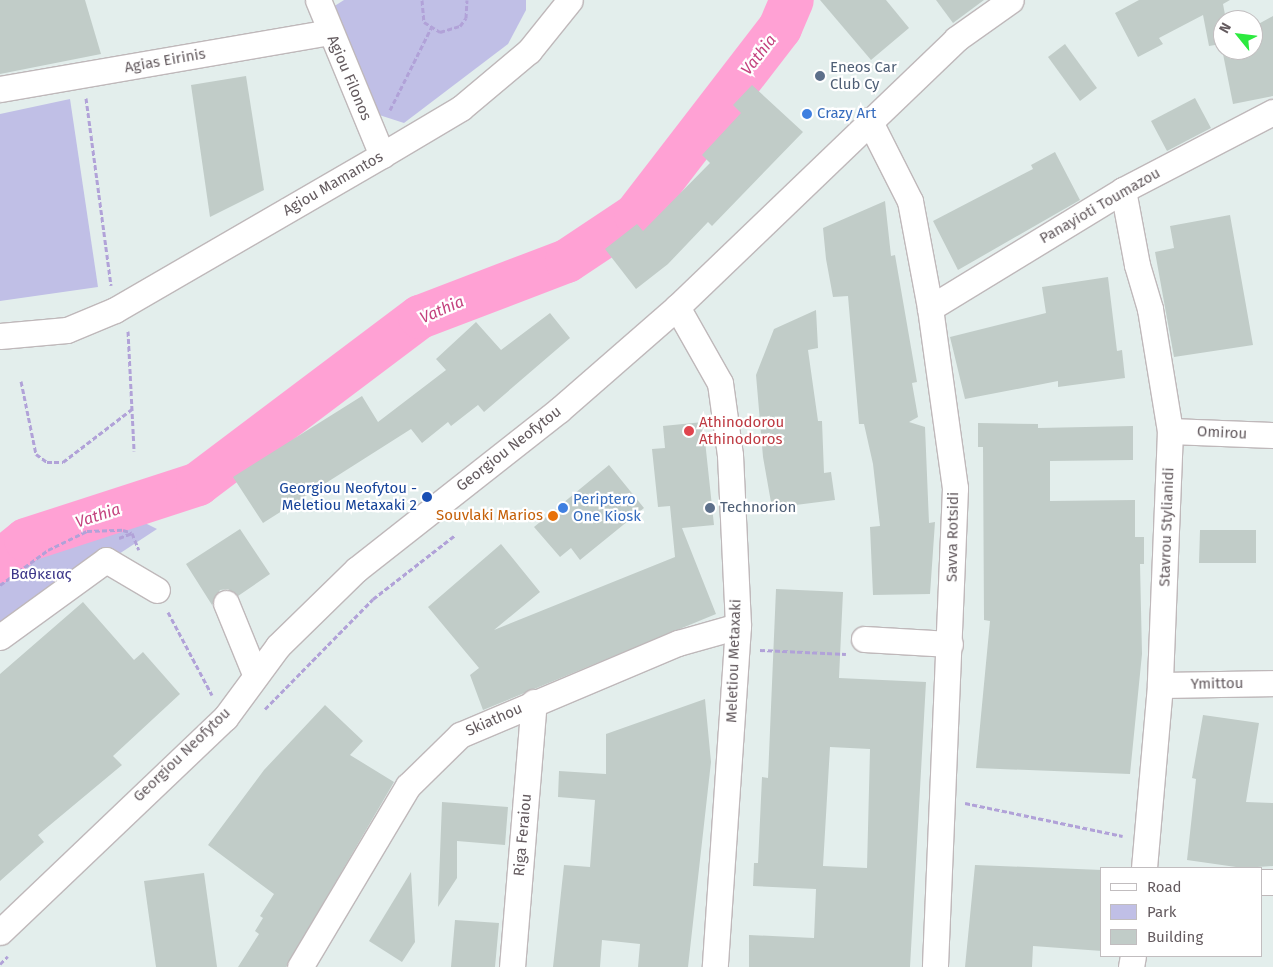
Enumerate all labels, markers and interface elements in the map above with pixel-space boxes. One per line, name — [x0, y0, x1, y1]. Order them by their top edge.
north arrow — [1213, 10, 1263, 60]
text: N — [1216, 20, 1235, 36]
water label: Vathia — [737, 31, 781, 79]
street label: Agiou Filonos — [323, 33, 375, 123]
street label: Agias Eirinis — [123, 45, 207, 77]
place label: Eneos Car Club Cy — [830, 58, 897, 93]
marker: Eneos Car Club Cy — [814, 70, 826, 82]
place label: Crazy Art — [817, 105, 876, 123]
marker: Crazy Art — [801, 108, 813, 120]
street label: Agiou Mamantos — [280, 148, 386, 220]
street label: Panayioti Toumazou — [1037, 164, 1163, 248]
water label: Vathia — [417, 292, 467, 328]
street label: Georgiou Neofytou — [453, 403, 565, 495]
place label: Athinodorou Athinodoros — [699, 413, 784, 448]
street label: Omirou — [1196, 423, 1248, 443]
marker: Athinodorou Athinodoros — [683, 425, 695, 437]
street label: Stavrou Stylianidi — [1156, 467, 1178, 587]
place label: Georgiou Neofytou - Meletiou Metaxaki 2 — [279, 479, 417, 514]
place label: Periptero One Kiosk — [573, 490, 641, 525]
marker: Georgiou Neofytou - Meletiou Metaxaki 2 — [421, 491, 433, 503]
street label: Savva Rotsidi — [943, 492, 963, 582]
place label: Technorion — [720, 499, 796, 517]
water label: Vathia — [73, 500, 123, 532]
marker: Periptero One Kiosk — [557, 502, 569, 514]
marker: Technorion — [704, 502, 716, 514]
place label: Souvlaki Marios — [436, 507, 543, 525]
marker: Souvlaki Marios — [547, 510, 559, 522]
park label: Βαθκειας — [10, 566, 72, 584]
street label: Meletiou Metaxaki — [723, 599, 745, 723]
street label: Ymittou — [1190, 675, 1244, 693]
street label: Skiathou — [463, 700, 525, 740]
street label: Georgiou Neofytou — [130, 704, 234, 806]
street label: Riga Feraiou — [510, 793, 536, 877]
legend — [1100, 867, 1263, 957]
text: Road — [1147, 878, 1182, 896]
text: Park — [1147, 903, 1177, 921]
text: Building — [1147, 928, 1203, 946]

